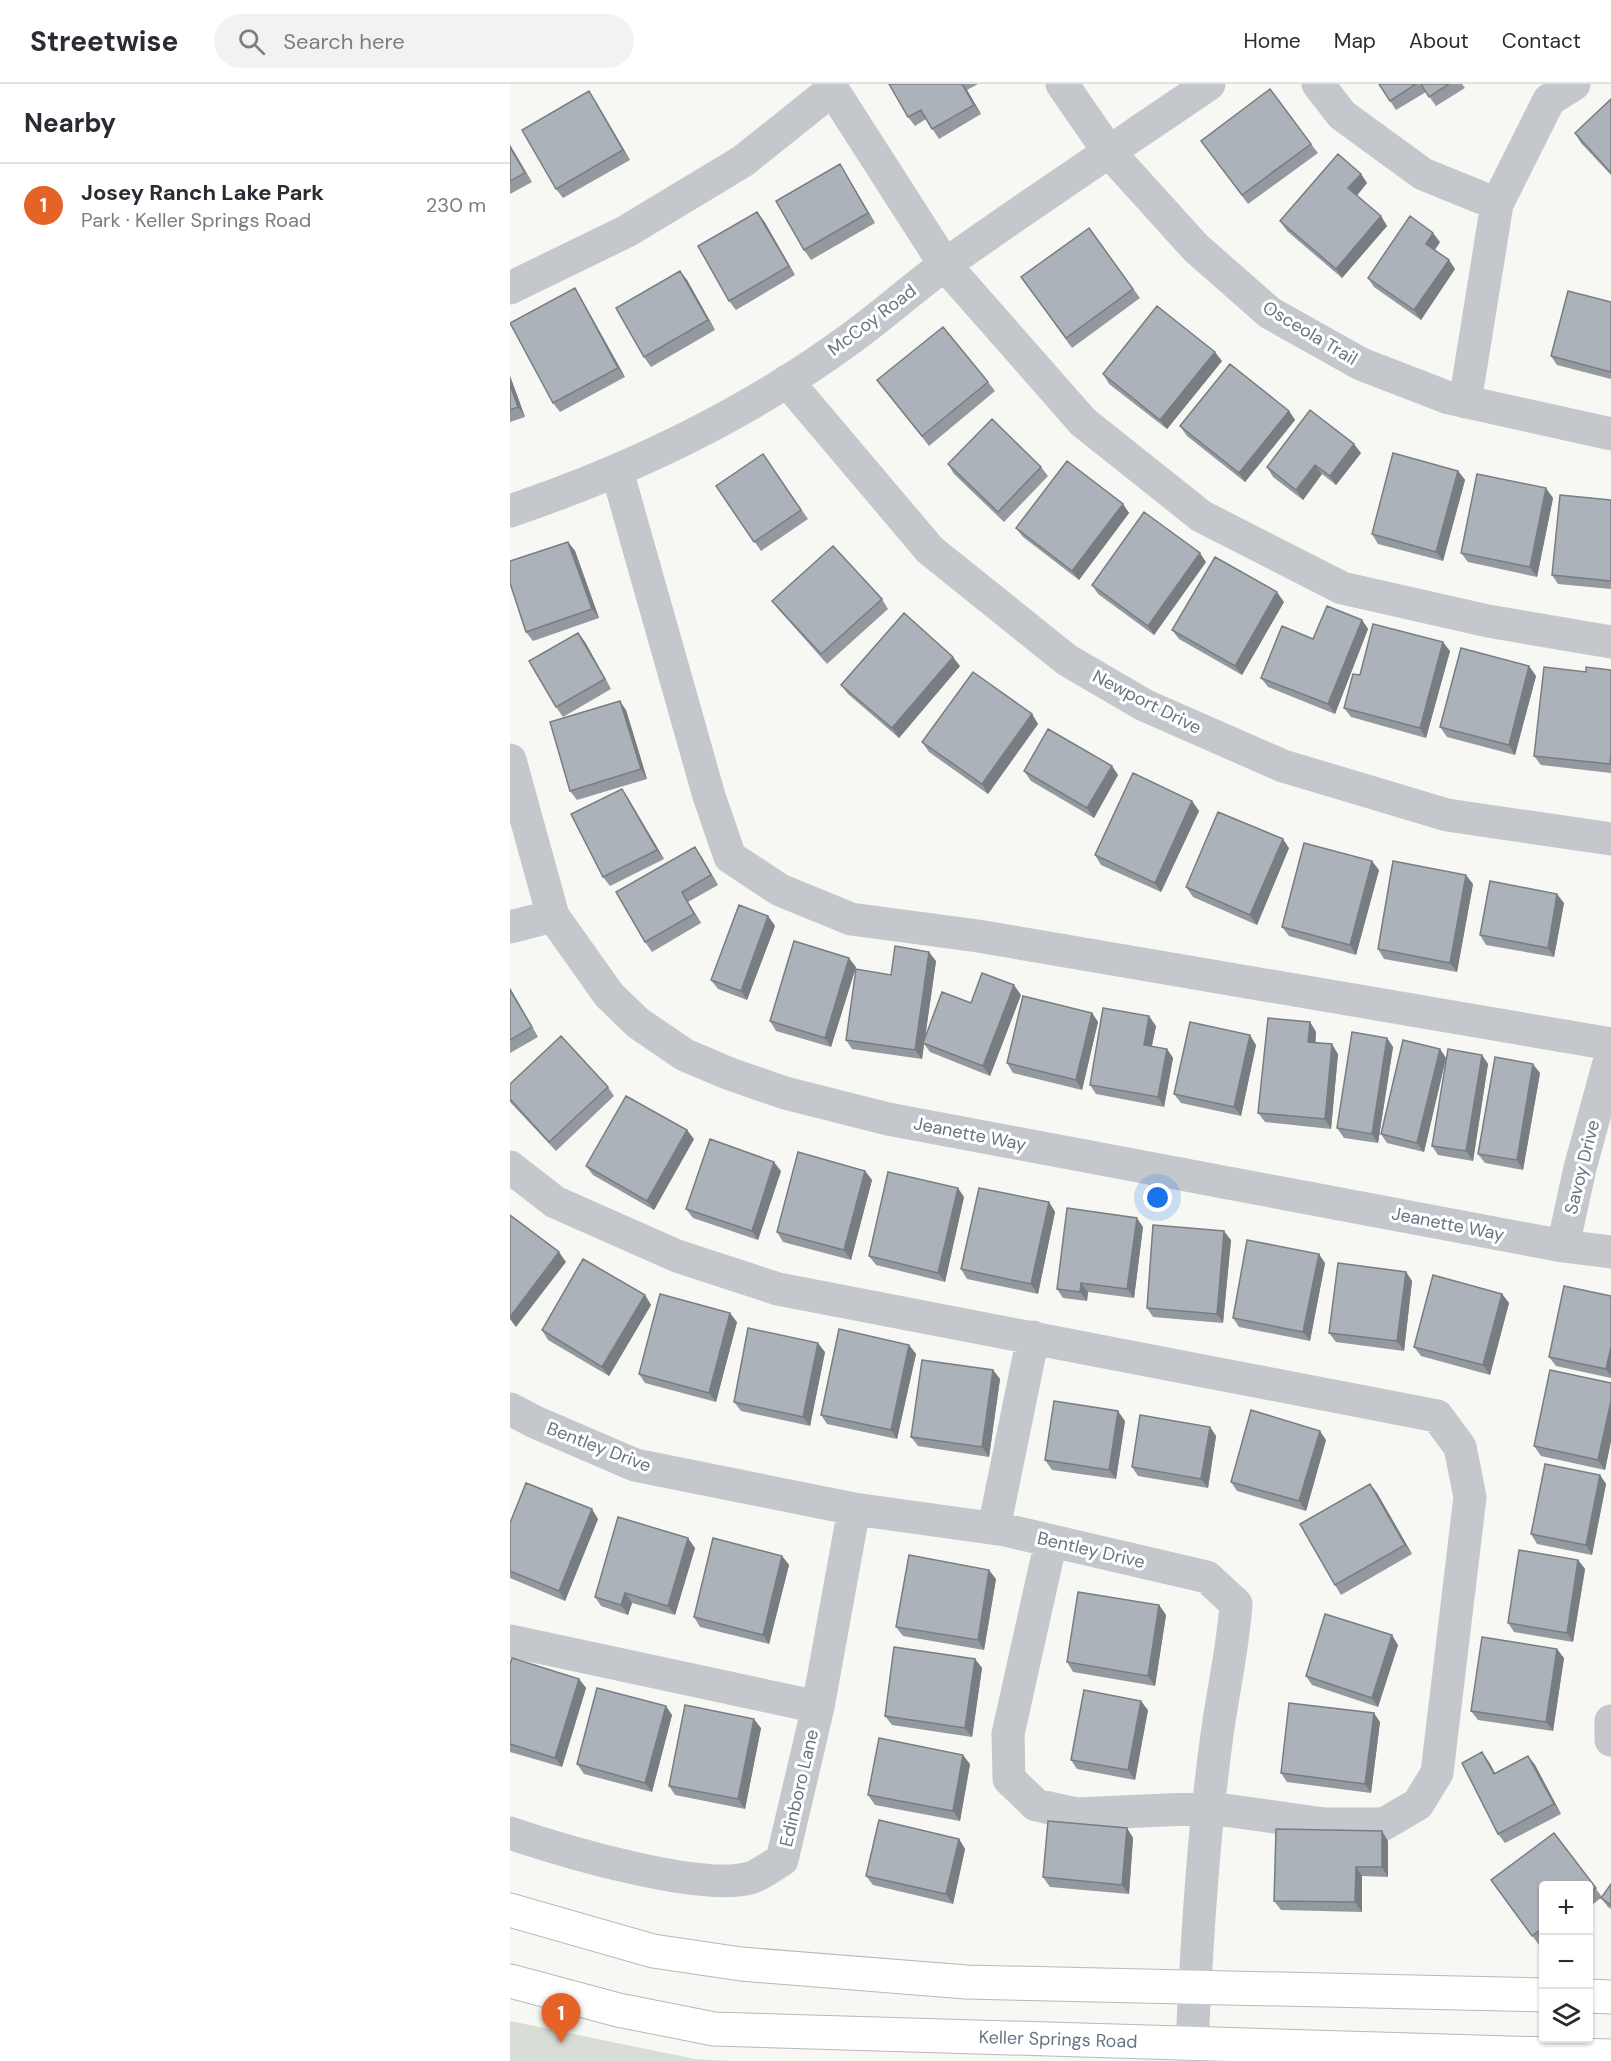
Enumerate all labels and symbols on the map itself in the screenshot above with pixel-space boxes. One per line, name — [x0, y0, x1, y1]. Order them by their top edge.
street label: McCoy Road — [823, 279, 921, 361]
street label: Osceola Trail — [1258, 295, 1362, 371]
street label: Newport Drive — [1088, 664, 1206, 740]
street label: Jeanette Way — [912, 1111, 1028, 1157]
street label: Savoy Drive — [1559, 1117, 1605, 1217]
your location — [1143, 1183, 1172, 1212]
street label: Jeanette Way — [1390, 1201, 1506, 1247]
street label: Bentley Drive — [543, 1416, 655, 1478]
street label: Bentley Drive — [1035, 1526, 1147, 1574]
street label: Edinboro Lane — [774, 1727, 824, 1849]
pin: 1 — [542, 1994, 580, 2043]
street label: Keller Springs Road — [978, 2025, 1138, 2054]

